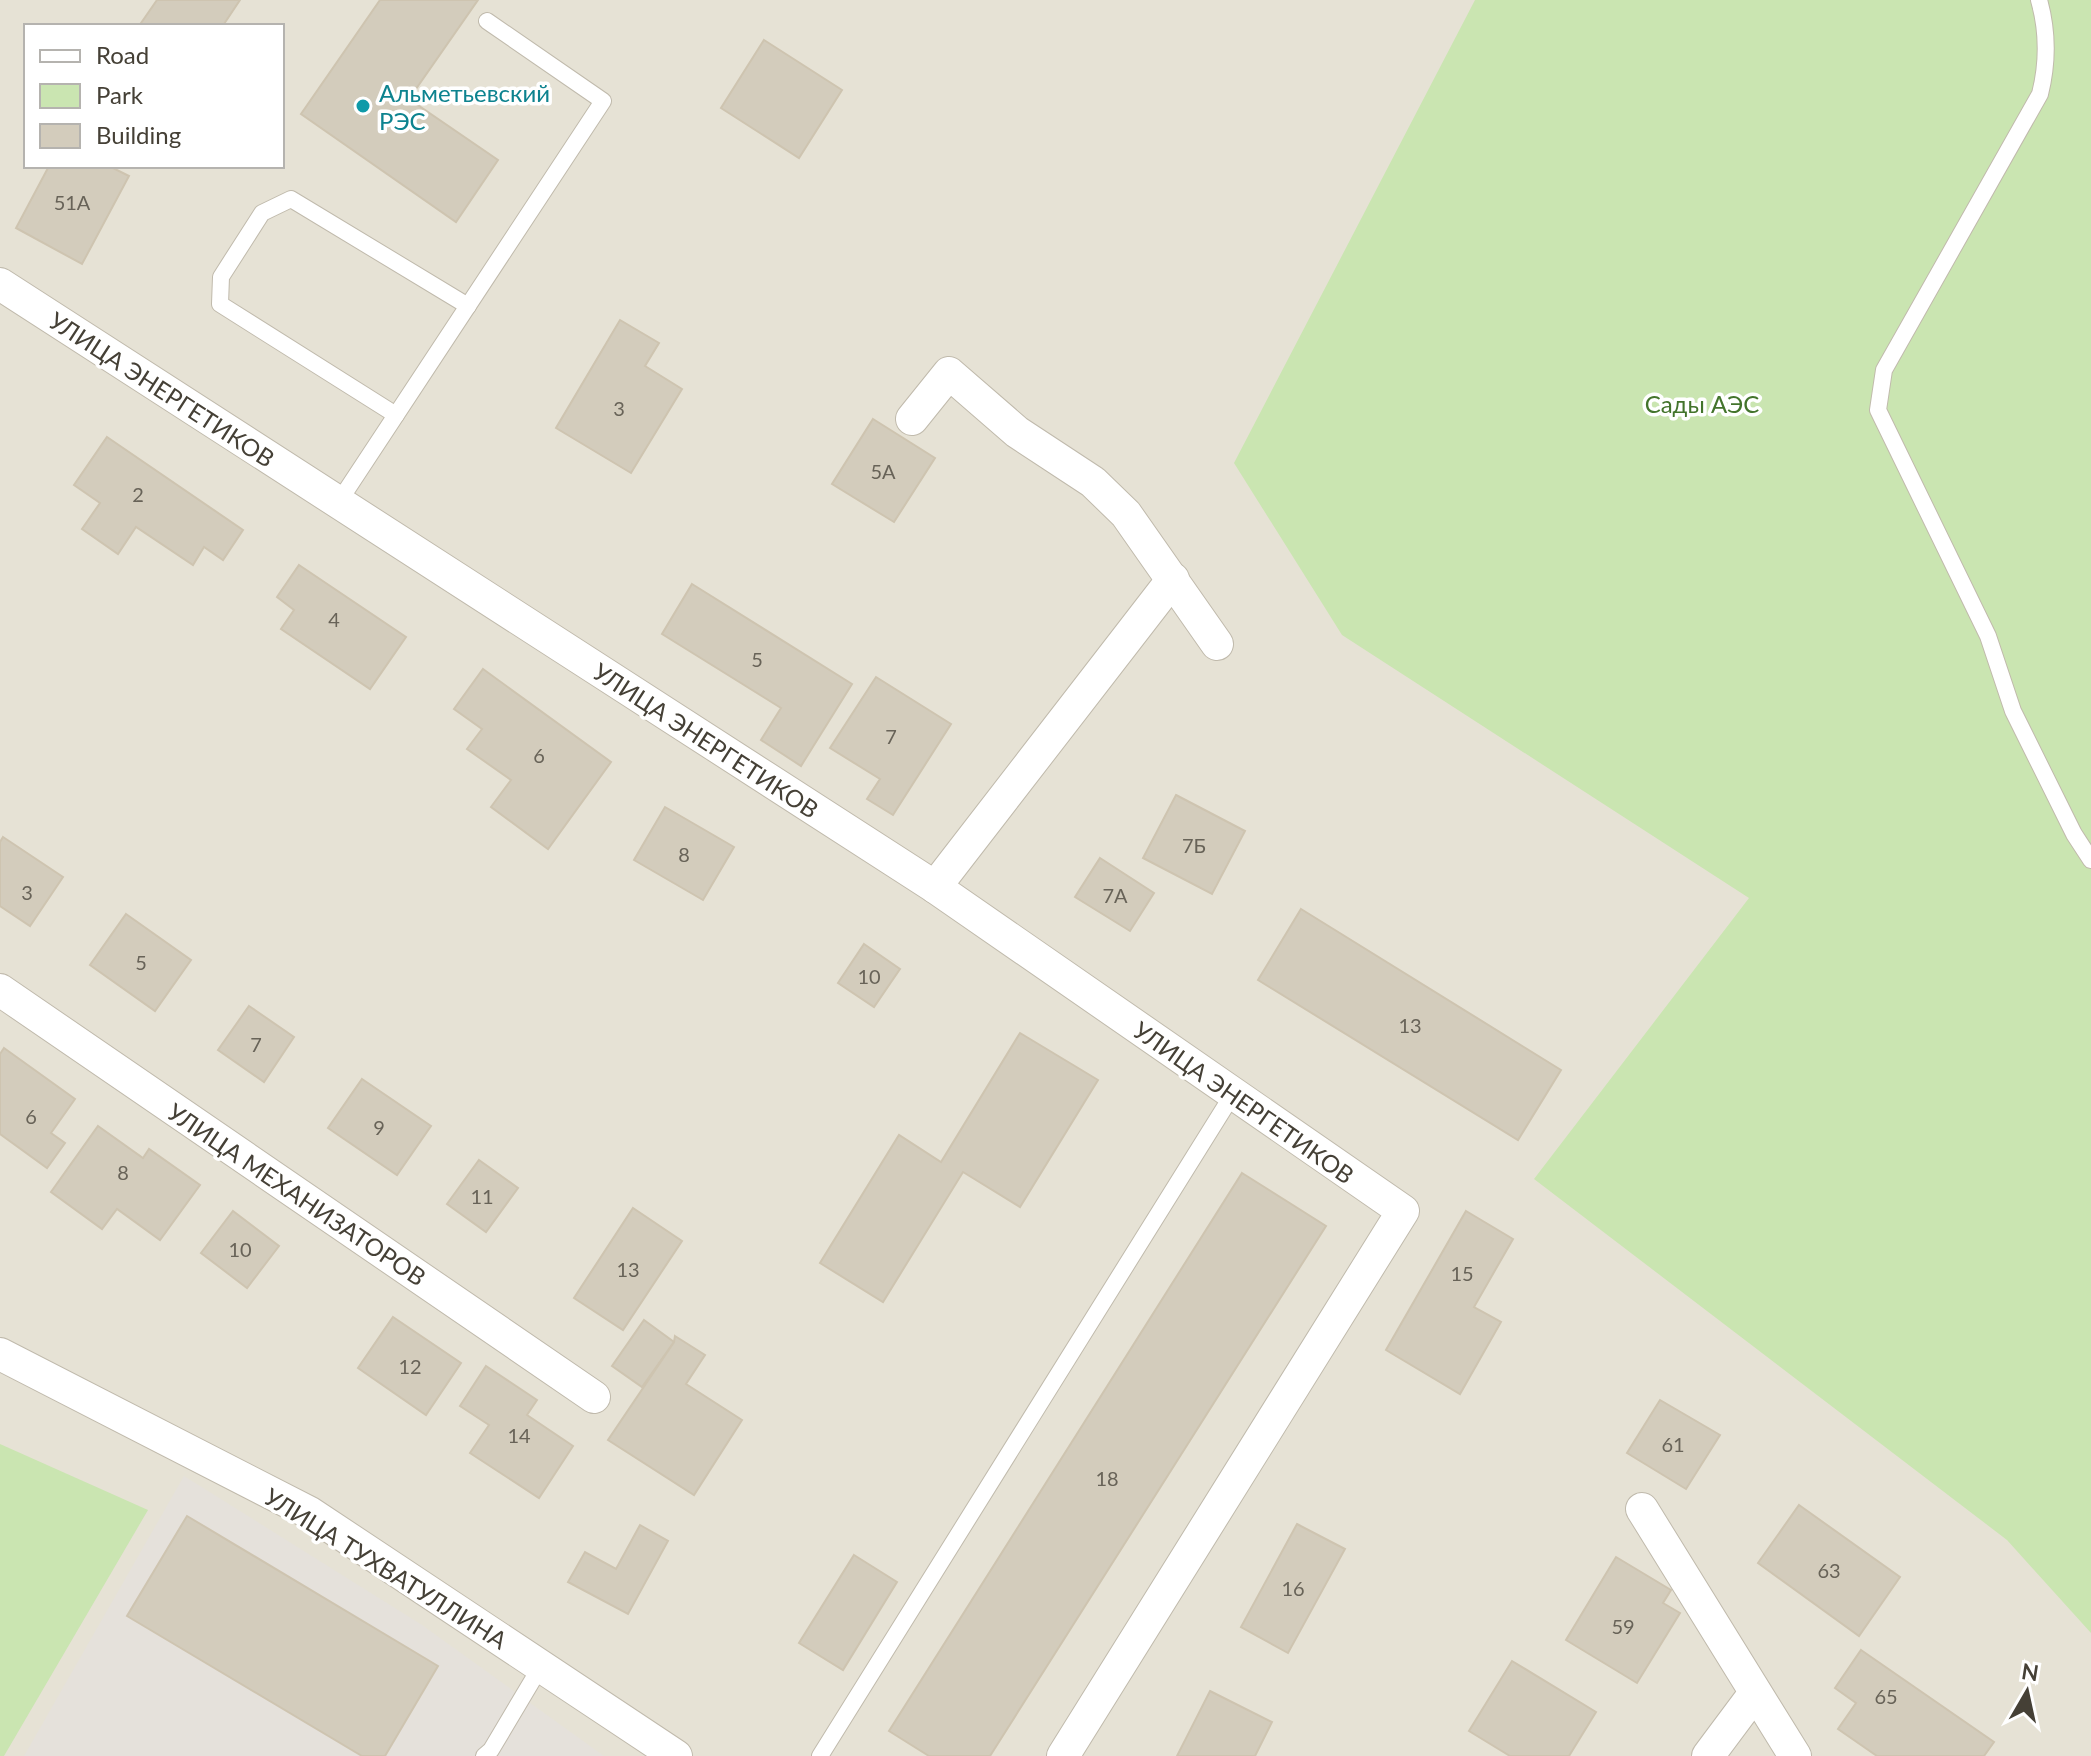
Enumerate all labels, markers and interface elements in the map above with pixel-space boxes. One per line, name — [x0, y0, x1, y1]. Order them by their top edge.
legend — [24, 24, 284, 168]
text: Road — [96, 40, 149, 69]
place label: Альметьевский РЭС — [379, 78, 550, 135]
text: Park — [96, 80, 144, 109]
marker: Альметьевский РЭС — [354, 97, 372, 115]
text: Building — [96, 120, 181, 149]
house number: 51А — [54, 190, 91, 214]
street label: УЛИЦА ЭНЕРГЕТИКОВ — [44, 305, 280, 473]
park label: Сады АЭС — [1645, 389, 1759, 418]
house number: 3 — [613, 396, 625, 420]
house number: 5А — [870, 459, 896, 483]
house number: 2 — [132, 482, 144, 506]
house number: 4 — [328, 607, 340, 631]
house number: 5 — [751, 647, 763, 671]
street label: УЛИЦА ЭНЕРГЕТИКОВ — [588, 656, 824, 824]
house number: 7 — [885, 724, 897, 748]
house number: 6 — [533, 743, 545, 767]
house number: 7Б — [1182, 833, 1206, 857]
house number: 8 — [678, 842, 690, 866]
house number: 3 — [21, 880, 33, 904]
house number: 7А — [1102, 883, 1128, 907]
house number: 5 — [135, 950, 147, 974]
house number: 10 — [857, 964, 881, 988]
house number: 13 — [1398, 1013, 1422, 1037]
street label: УЛИЦА ЭНЕРГЕТИКОВ — [1128, 1015, 1360, 1189]
house number: 7 — [250, 1032, 262, 1056]
street label: УЛИЦА МЕХАНИЗАТОРОВ — [162, 1097, 432, 1291]
house number: 6 — [25, 1104, 37, 1128]
house number: 9 — [373, 1115, 385, 1139]
house number: 8 — [117, 1160, 129, 1184]
house number: 11 — [470, 1184, 494, 1208]
house number: 10 — [228, 1237, 252, 1261]
house number: 13 — [616, 1257, 640, 1281]
house number: 15 — [1450, 1261, 1474, 1285]
house number: 12 — [398, 1354, 422, 1378]
house number: 14 — [507, 1423, 531, 1447]
house number: 61 — [1661, 1432, 1685, 1456]
house number: 18 — [1095, 1466, 1119, 1490]
street label: УЛИЦА ТУХВАТУЛЛИНА — [259, 1481, 513, 1655]
house number: 63 — [1817, 1558, 1841, 1582]
house number: 16 — [1281, 1576, 1305, 1600]
house number: 59 — [1611, 1614, 1635, 1638]
north arrow — [1987, 1652, 2067, 1732]
text: N — [2020, 1657, 2041, 1686]
house number: 65 — [1874, 1684, 1898, 1708]

